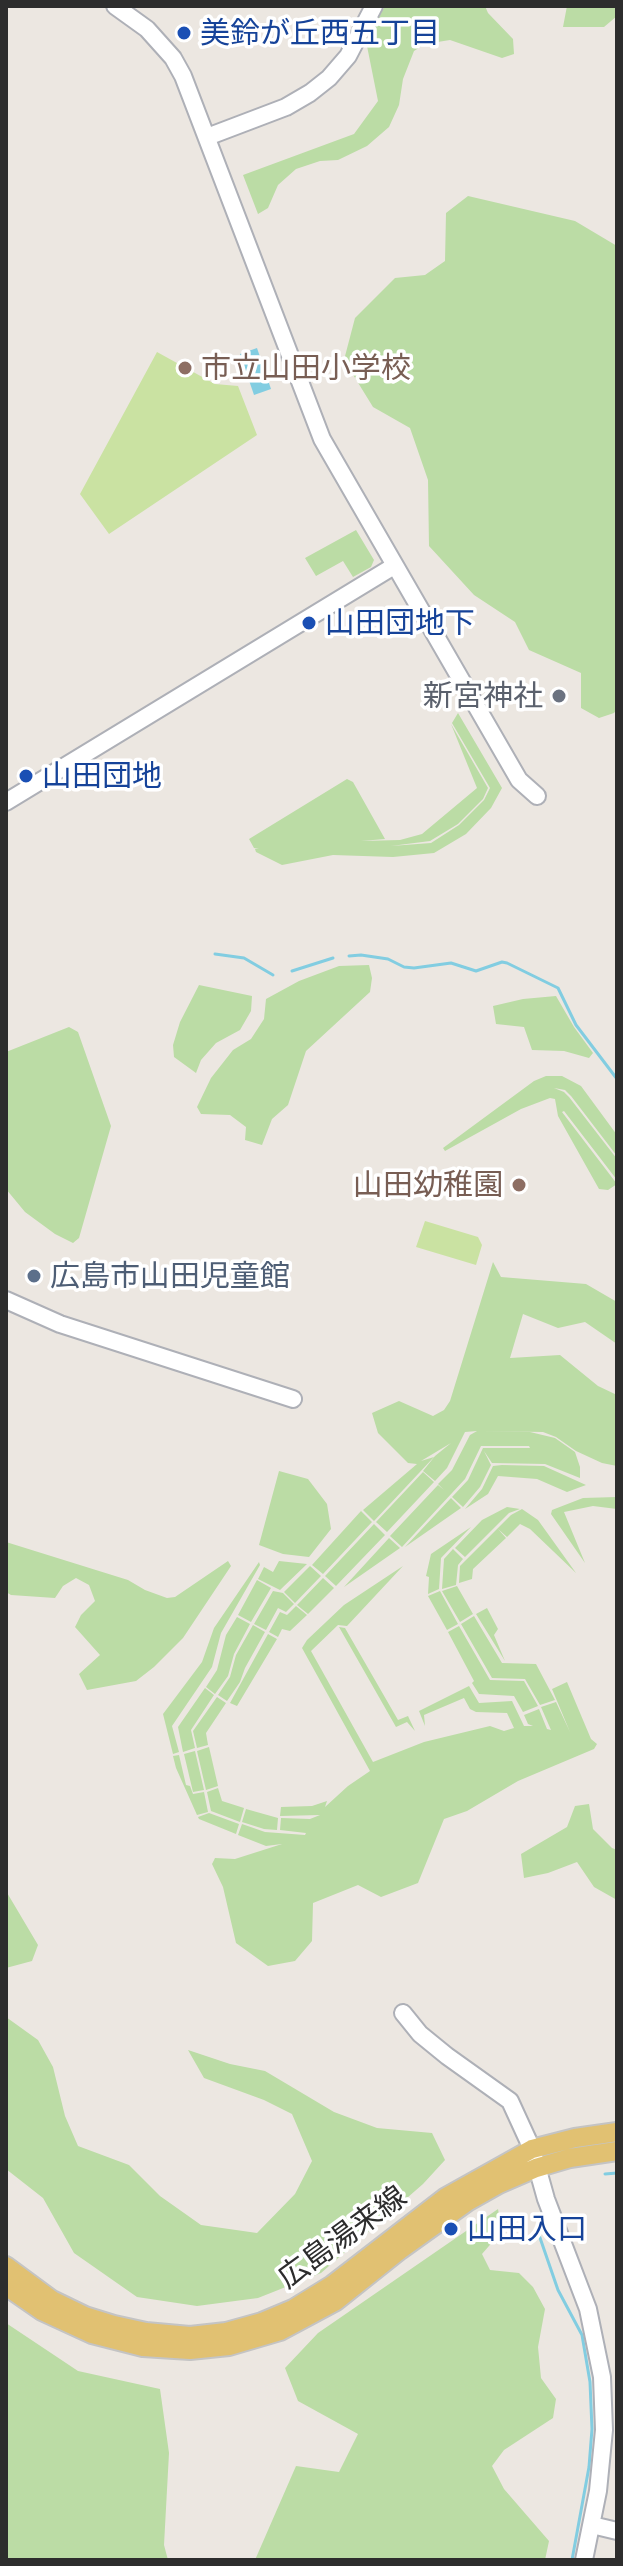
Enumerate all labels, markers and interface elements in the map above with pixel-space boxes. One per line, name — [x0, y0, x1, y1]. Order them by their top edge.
place label: 美鈴が丘西五丁目 — [200, 15, 440, 51]
marker: 美鈴が丘西五丁目 — [175, 24, 193, 42]
place label: 市立山田小学校 — [201, 350, 411, 386]
marker: 市立山田小学校 — [176, 359, 194, 377]
place label: 山田団地下 — [325, 605, 475, 641]
marker: 山田団地下 — [300, 614, 318, 632]
place label: 新宮神社 — [423, 678, 543, 714]
marker: 新宮神社 — [550, 687, 568, 705]
place label: 山田団地 — [42, 758, 162, 794]
marker: 山田団地 — [17, 767, 35, 785]
place label: 山田幼稚園 — [353, 1167, 503, 1203]
marker: 山田幼稚園 — [510, 1176, 528, 1194]
place label: 広島市山田児童館 — [50, 1258, 290, 1294]
marker: 広島市山田児童館 — [25, 1267, 43, 1285]
street label: 広島湯来線 — [271, 2178, 413, 2296]
place label: 山田入口 — [467, 2211, 587, 2247]
marker: 山田入口 — [442, 2220, 460, 2238]

